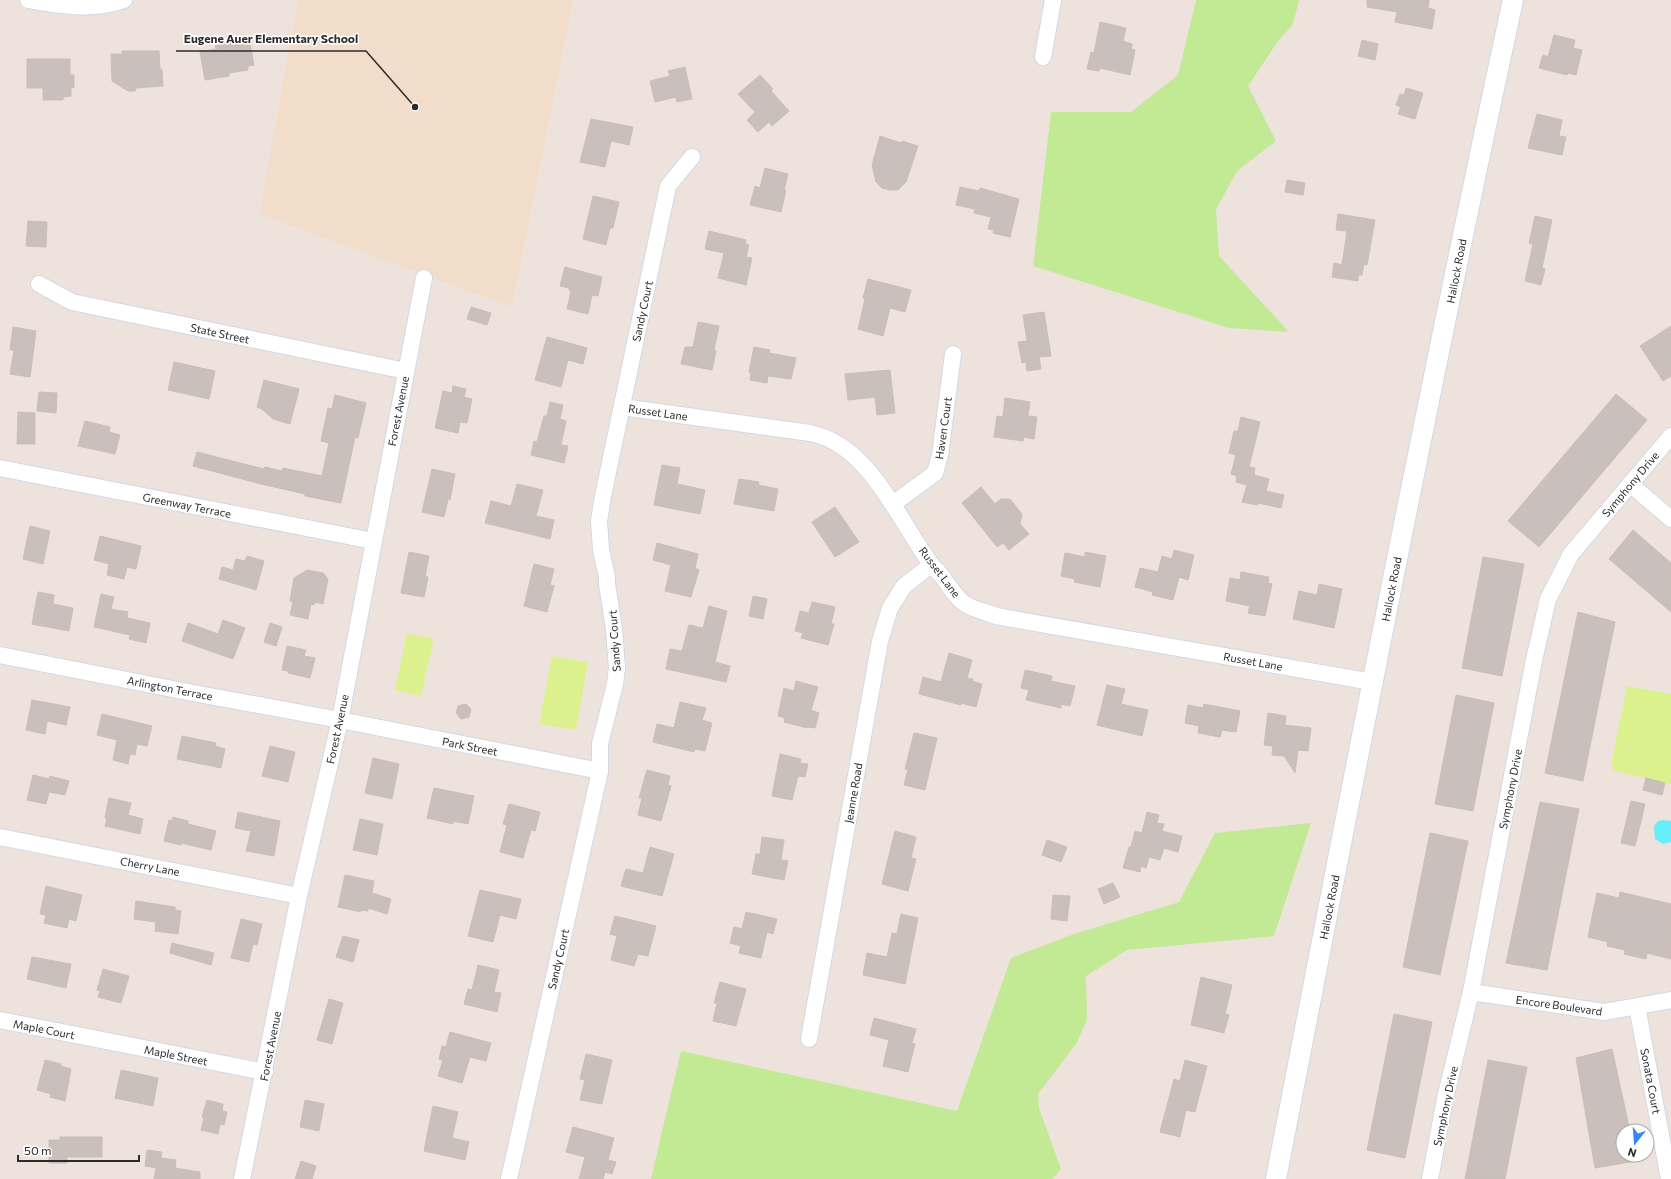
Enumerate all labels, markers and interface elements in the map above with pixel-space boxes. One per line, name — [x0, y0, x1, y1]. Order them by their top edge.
callout: Eugene Auer Elementary School — [176, 27, 366, 51]
text: Eugene Auer Elementary School — [184, 31, 358, 45]
street label: Hallock Road — [1443, 238, 1469, 304]
street label: Sandy Court — [629, 279, 655, 343]
street label: State Street — [189, 320, 251, 346]
street label: Forest Avenue — [385, 375, 411, 447]
street label: Haven Court — [932, 396, 954, 460]
street label: Russet Lane — [627, 401, 689, 423]
street label: Symphony Drive — [1599, 448, 1661, 519]
street label: Greenway Terrace — [142, 490, 233, 520]
street label: Russet Lane — [917, 544, 963, 600]
street label: Hallock Road — [1378, 556, 1404, 622]
street label: Sandy Court — [605, 609, 623, 672]
street label: Russet Lane — [1222, 649, 1284, 673]
street label: Arlington Terrace — [126, 673, 214, 703]
street label: Forest Avenue — [323, 693, 351, 765]
street label: Park Street — [441, 734, 499, 758]
street label: Symphony Drive — [1496, 748, 1524, 830]
street label: Jeanne Road — [841, 762, 866, 824]
street label: Cherry Lane — [119, 854, 181, 878]
street label: Hallock Road — [1316, 874, 1342, 940]
street label: Sandy Court — [545, 927, 571, 991]
street label: Encore Boulevard — [1515, 993, 1603, 1017]
street label: Forest Avenue — [257, 1010, 283, 1082]
street label: Maple Court — [12, 1017, 76, 1041]
street label: Maple Street — [143, 1042, 209, 1068]
street label: Sonata Court — [1638, 1047, 1664, 1115]
street label: Symphony Drive — [1430, 1065, 1460, 1147]
north arrow — [1615, 1123, 1655, 1163]
scale bar — [18, 1137, 139, 1163]
text: 50 m — [24, 1143, 52, 1157]
text: N — [1626, 1146, 1638, 1160]

